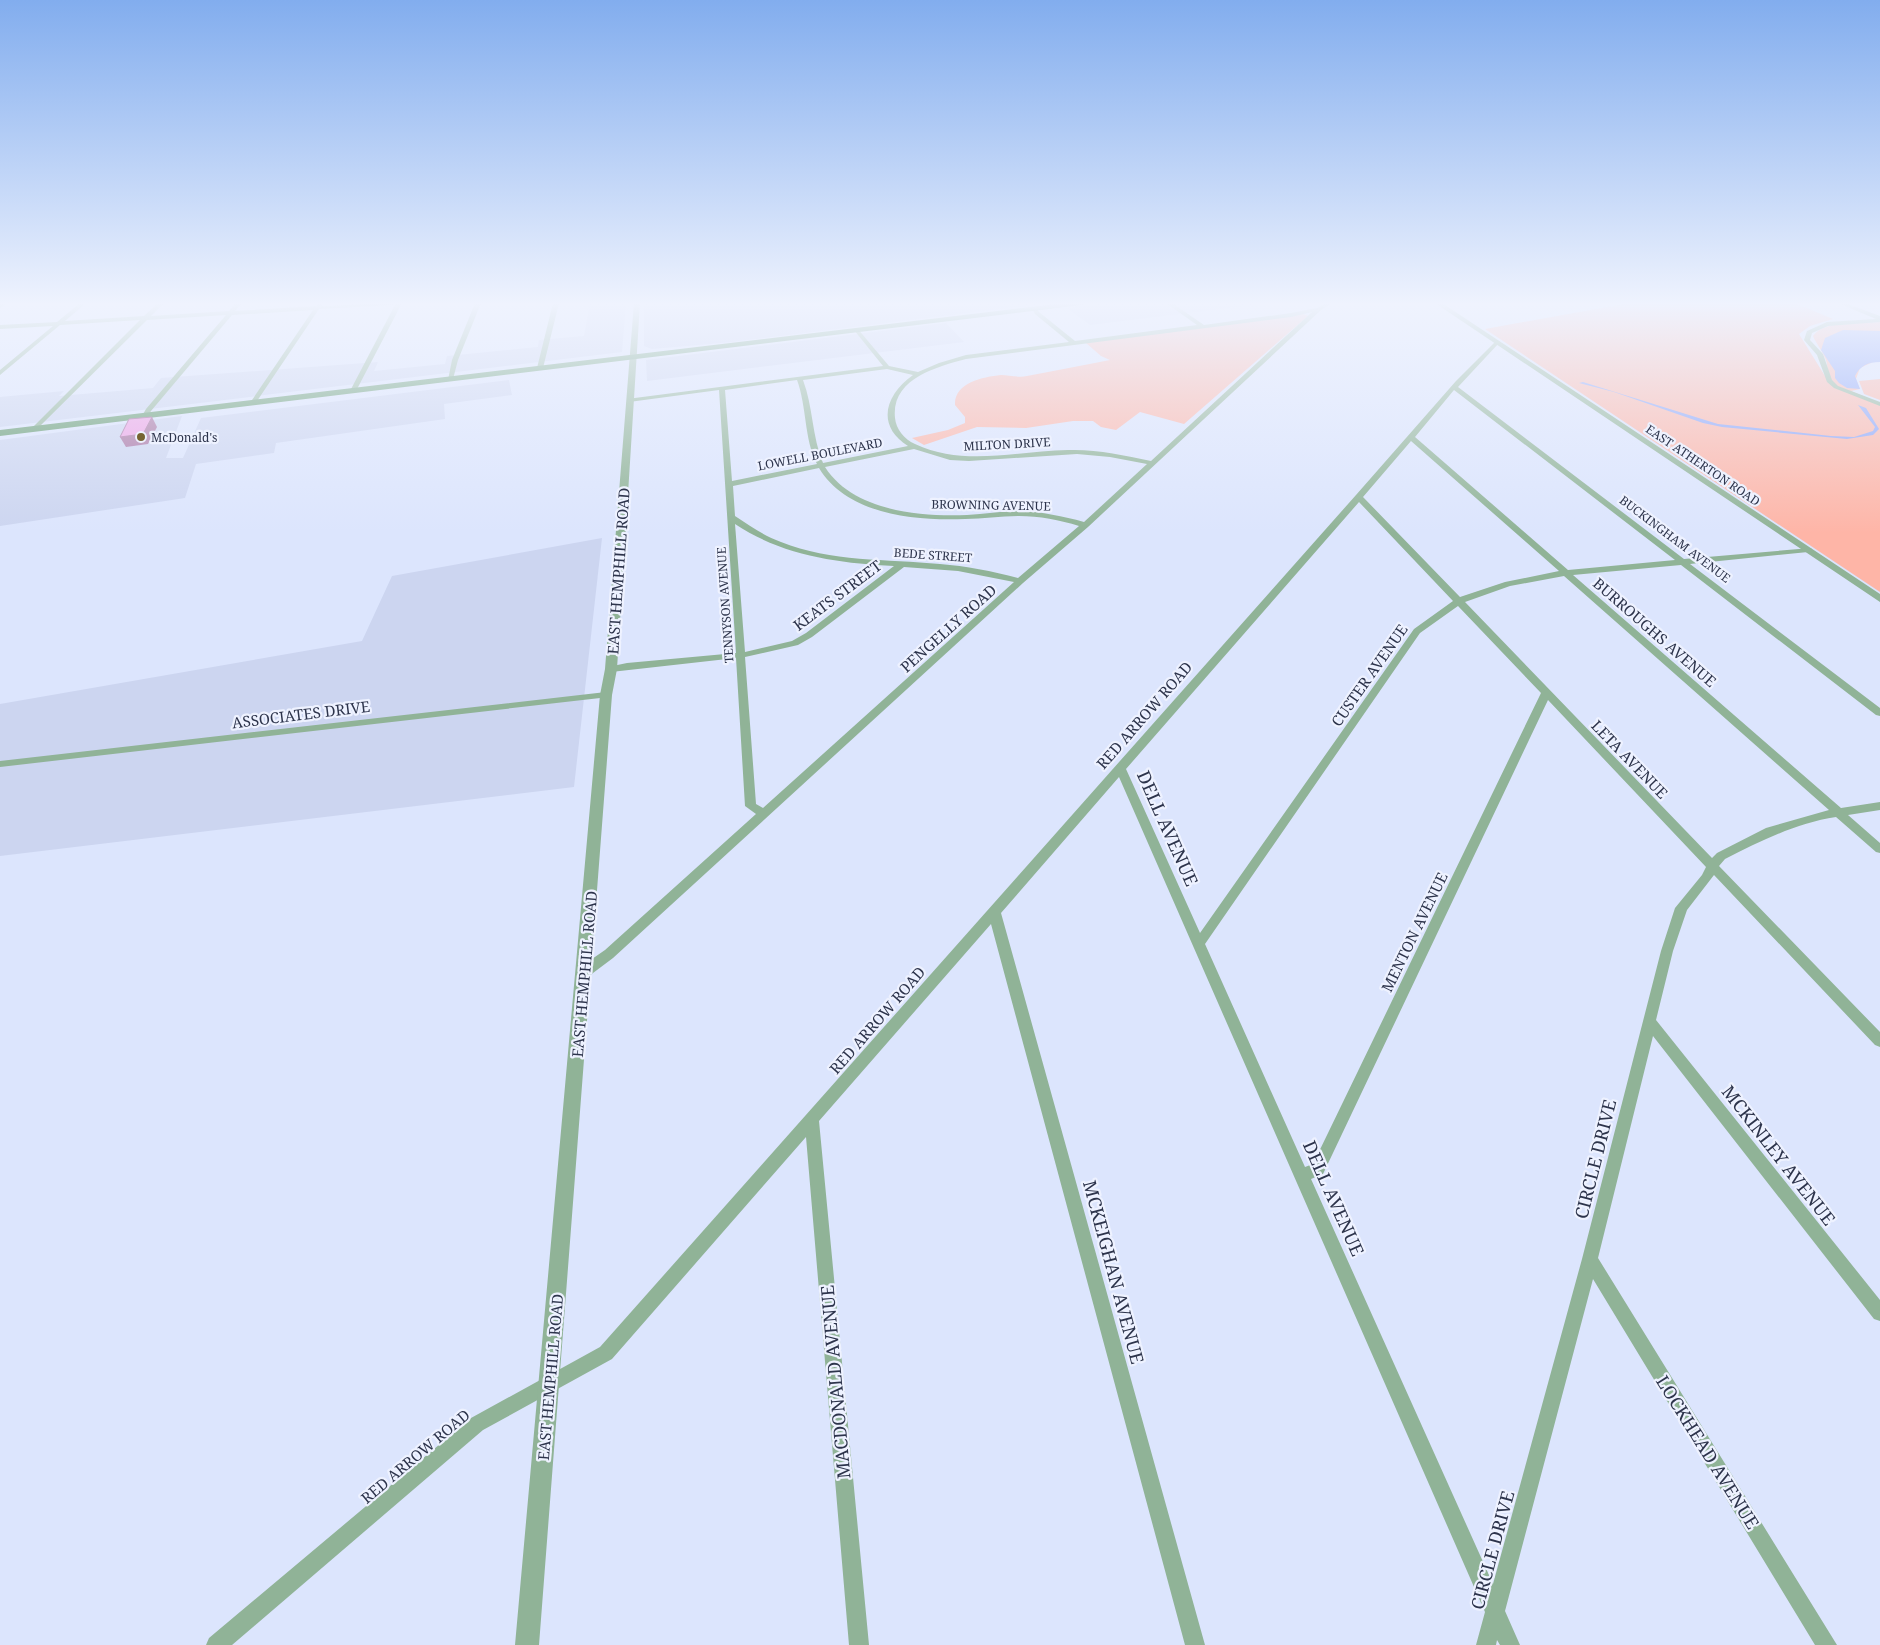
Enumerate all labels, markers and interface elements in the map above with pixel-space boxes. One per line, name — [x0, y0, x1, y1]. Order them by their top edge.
street label: EAST ATHERTON ROAD — [1643, 420, 1764, 510]
place label: McDonald's — [151, 429, 217, 446]
marker: McDonald's — [135, 431, 147, 443]
street label: MILTON DRIVE — [963, 433, 1051, 455]
street label: LOWELL BOULEVARD — [756, 434, 884, 474]
street label: EAST HEMPHILL ROAD — [602, 487, 634, 655]
street label: BUCKINGHAM AVENUE — [1616, 492, 1734, 586]
street label: BROWNING AVENUE — [931, 495, 1051, 515]
street label: BEDE STREET — [893, 544, 973, 566]
street label: TENNYSON AVENUE — [712, 546, 738, 664]
street label: KEATS STREET — [789, 555, 885, 635]
street label: BURROUGHS AVENUE — [1589, 573, 1721, 691]
street label: PENGELLY ROAD — [896, 579, 1000, 677]
street label: CUSTER AVENUE — [1326, 620, 1412, 730]
street label: RED ARROW ROAD — [1092, 657, 1196, 773]
street label: ASSOCIATES DRIVE — [231, 696, 371, 732]
street label: LETA AVENUE — [1587, 715, 1673, 803]
street label: DELL AVENUE — [1132, 767, 1204, 889]
street label: MENTON AVENUE — [1376, 869, 1452, 995]
street label: EAST HEMPHILL ROAD — [567, 890, 601, 1058]
street label: RED ARROW ROAD — [825, 962, 929, 1078]
street label: MCKINLEY AVENUE — [1717, 1080, 1841, 1230]
street label: CIRCLE DRIVE — [1569, 1097, 1621, 1221]
street label: DELL AVENUE — [1298, 1137, 1370, 1259]
street label: MCKEIGHAN AVENUE — [1078, 1178, 1150, 1366]
street label: MACDONALD AVENUE — [815, 1284, 855, 1480]
street label: EAST HEMPHILL ROAD — [533, 1293, 567, 1461]
street label: LOCKHEAD AVENUE — [1651, 1371, 1765, 1533]
street label: RED ARROW ROAD — [356, 1404, 474, 1507]
street label: CIRCLE DRIVE — [1465, 1488, 1519, 1612]

